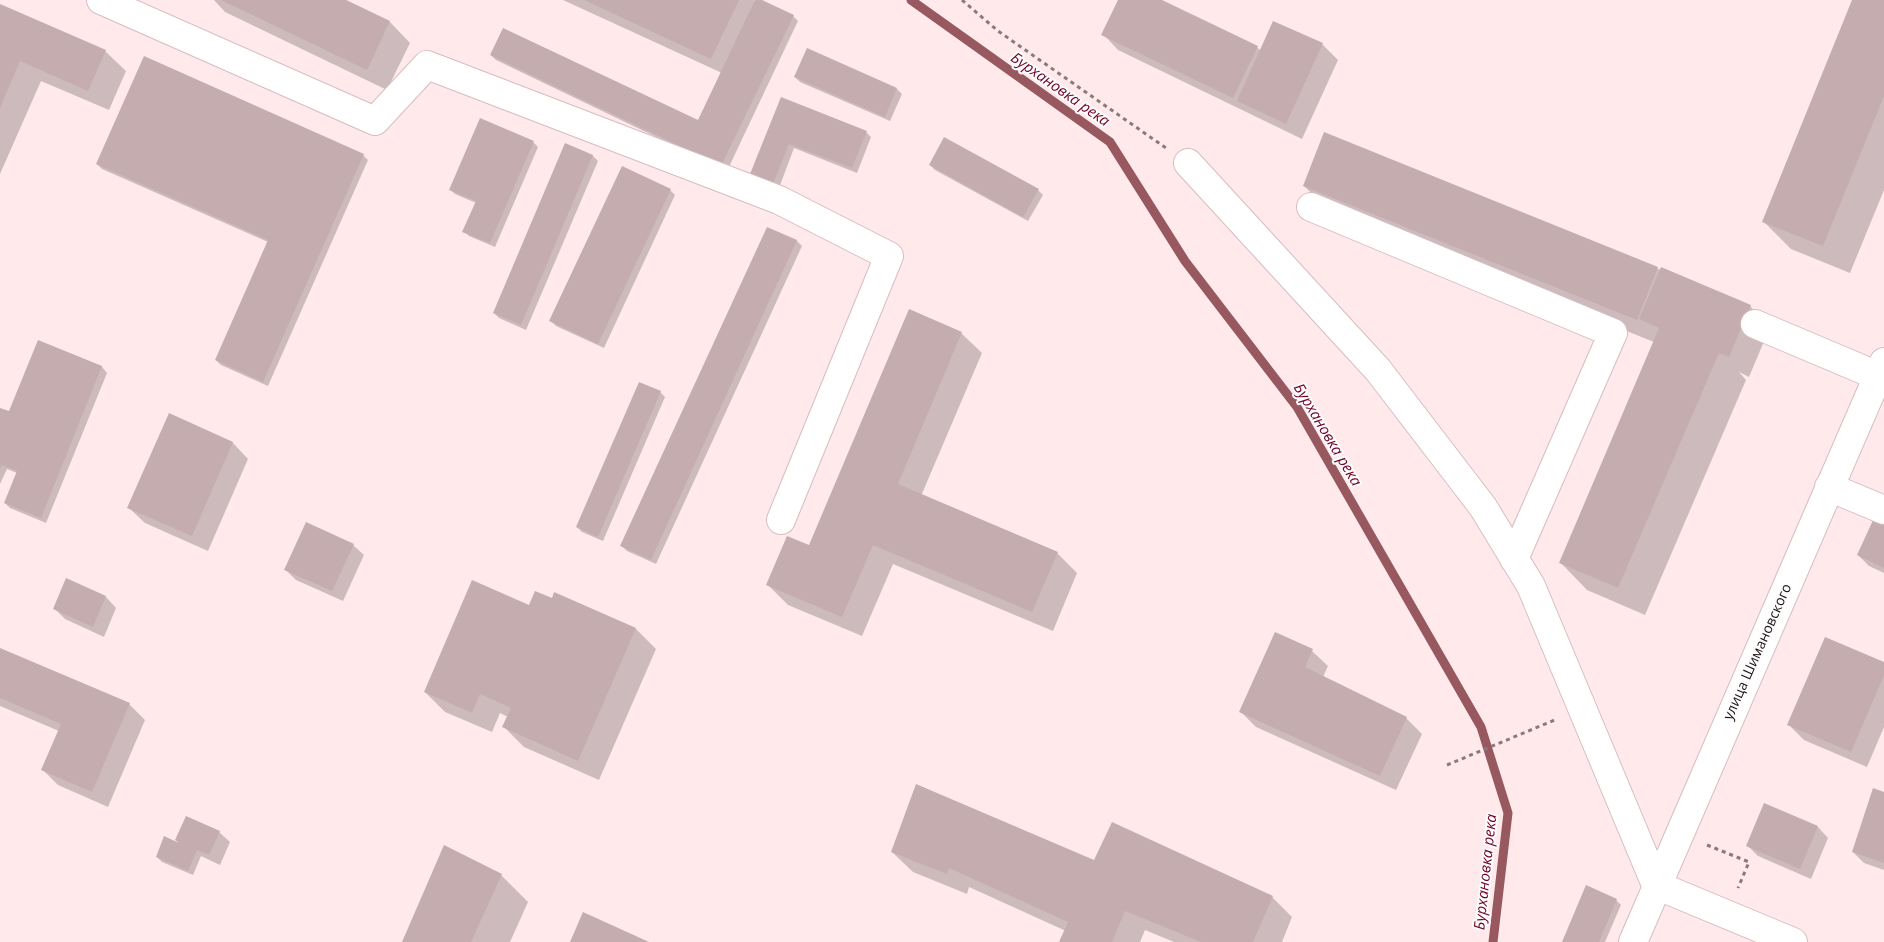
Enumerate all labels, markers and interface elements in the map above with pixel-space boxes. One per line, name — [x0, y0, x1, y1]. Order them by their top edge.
water label: Бурхановка река — [1007, 49, 1113, 131]
water label: Бурхановка река — [1289, 380, 1365, 490]
street label: улица Шимановского — [1720, 581, 1796, 723]
water label: Бурхановка река — [1471, 813, 1501, 931]

